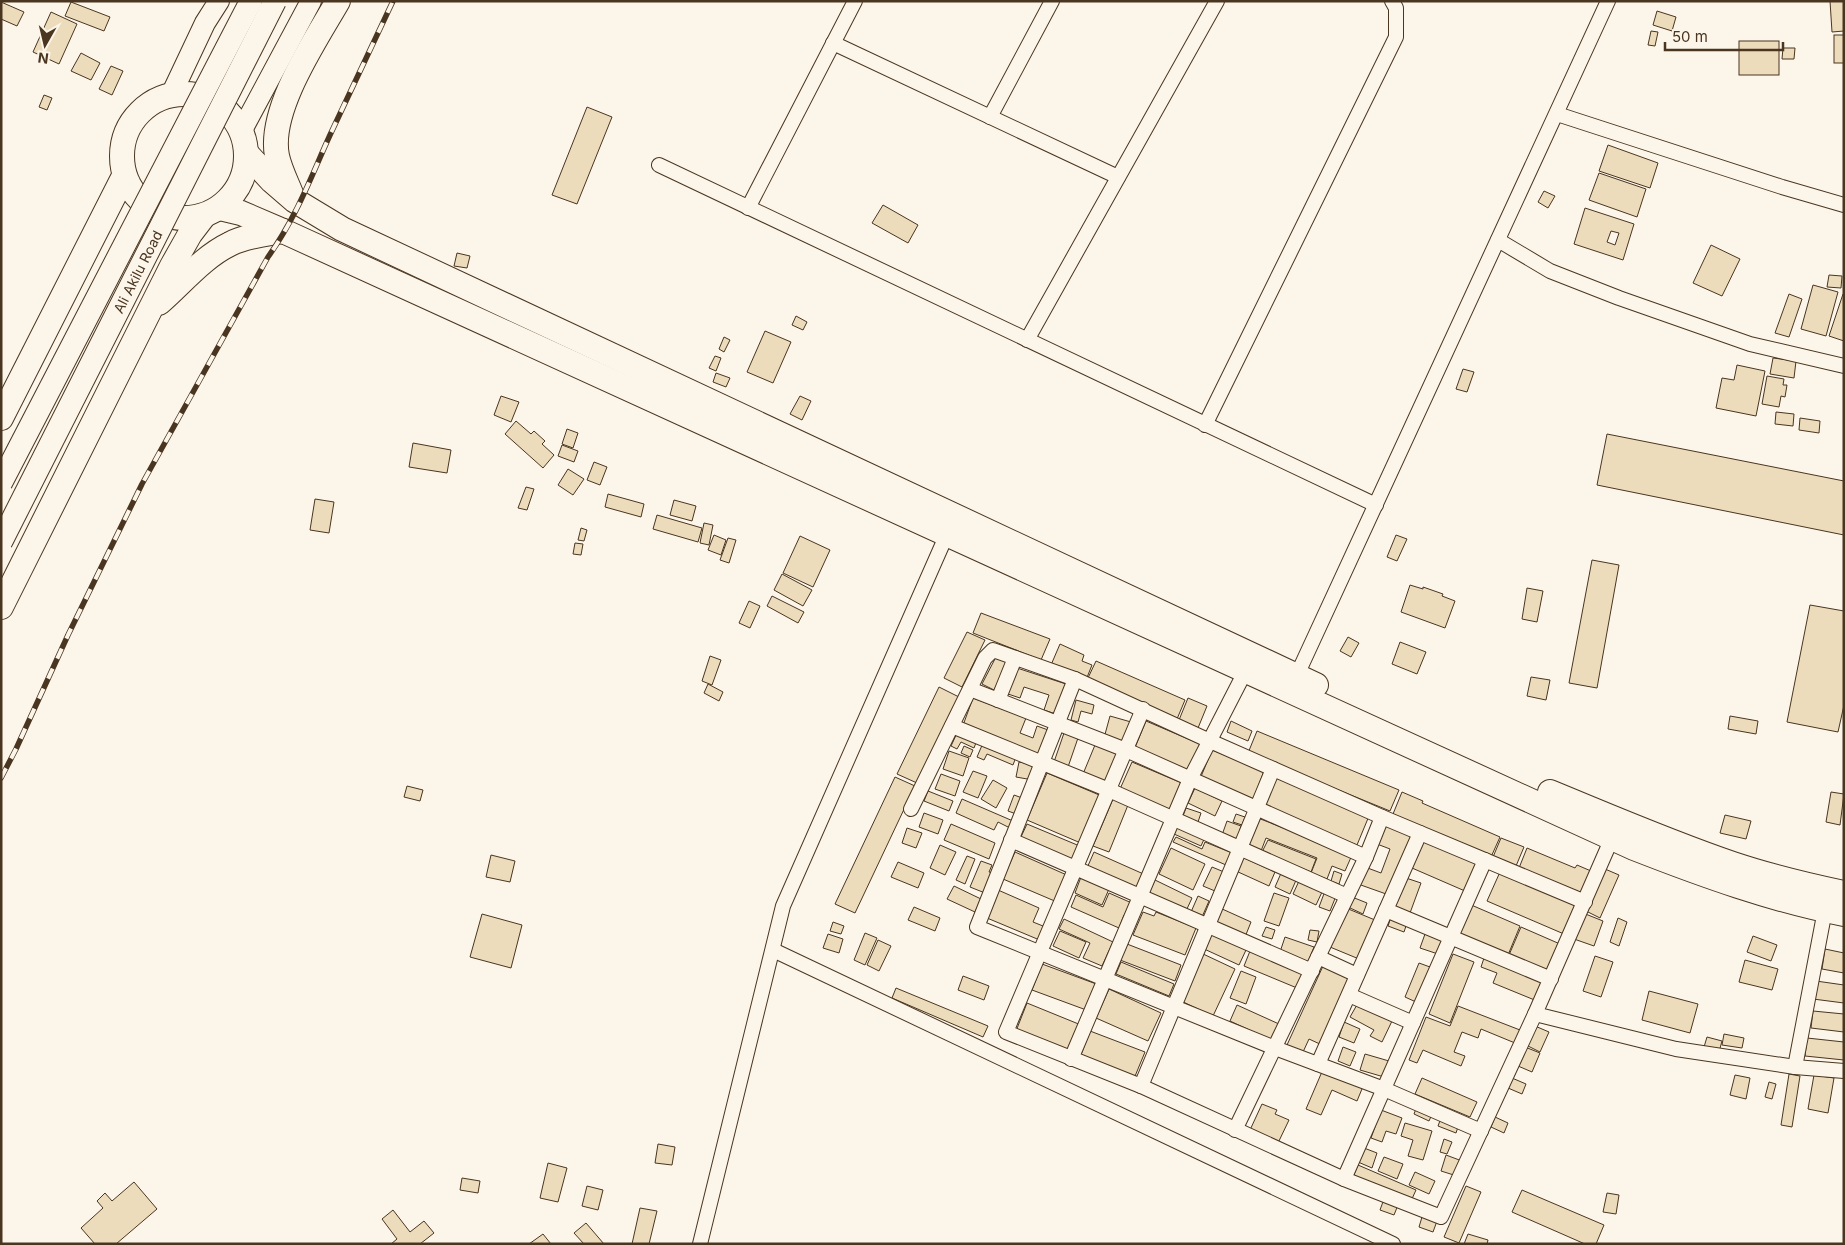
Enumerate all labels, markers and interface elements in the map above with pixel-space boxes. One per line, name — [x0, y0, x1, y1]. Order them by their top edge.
north arrow — [20, 20, 70, 70]
scale bar — [1665, 20, 1782, 52]
text: 50 m — [1672, 27, 1708, 46]
text: N — [37, 49, 50, 68]
street label: Ali Akilu Road — [109, 228, 166, 316]

